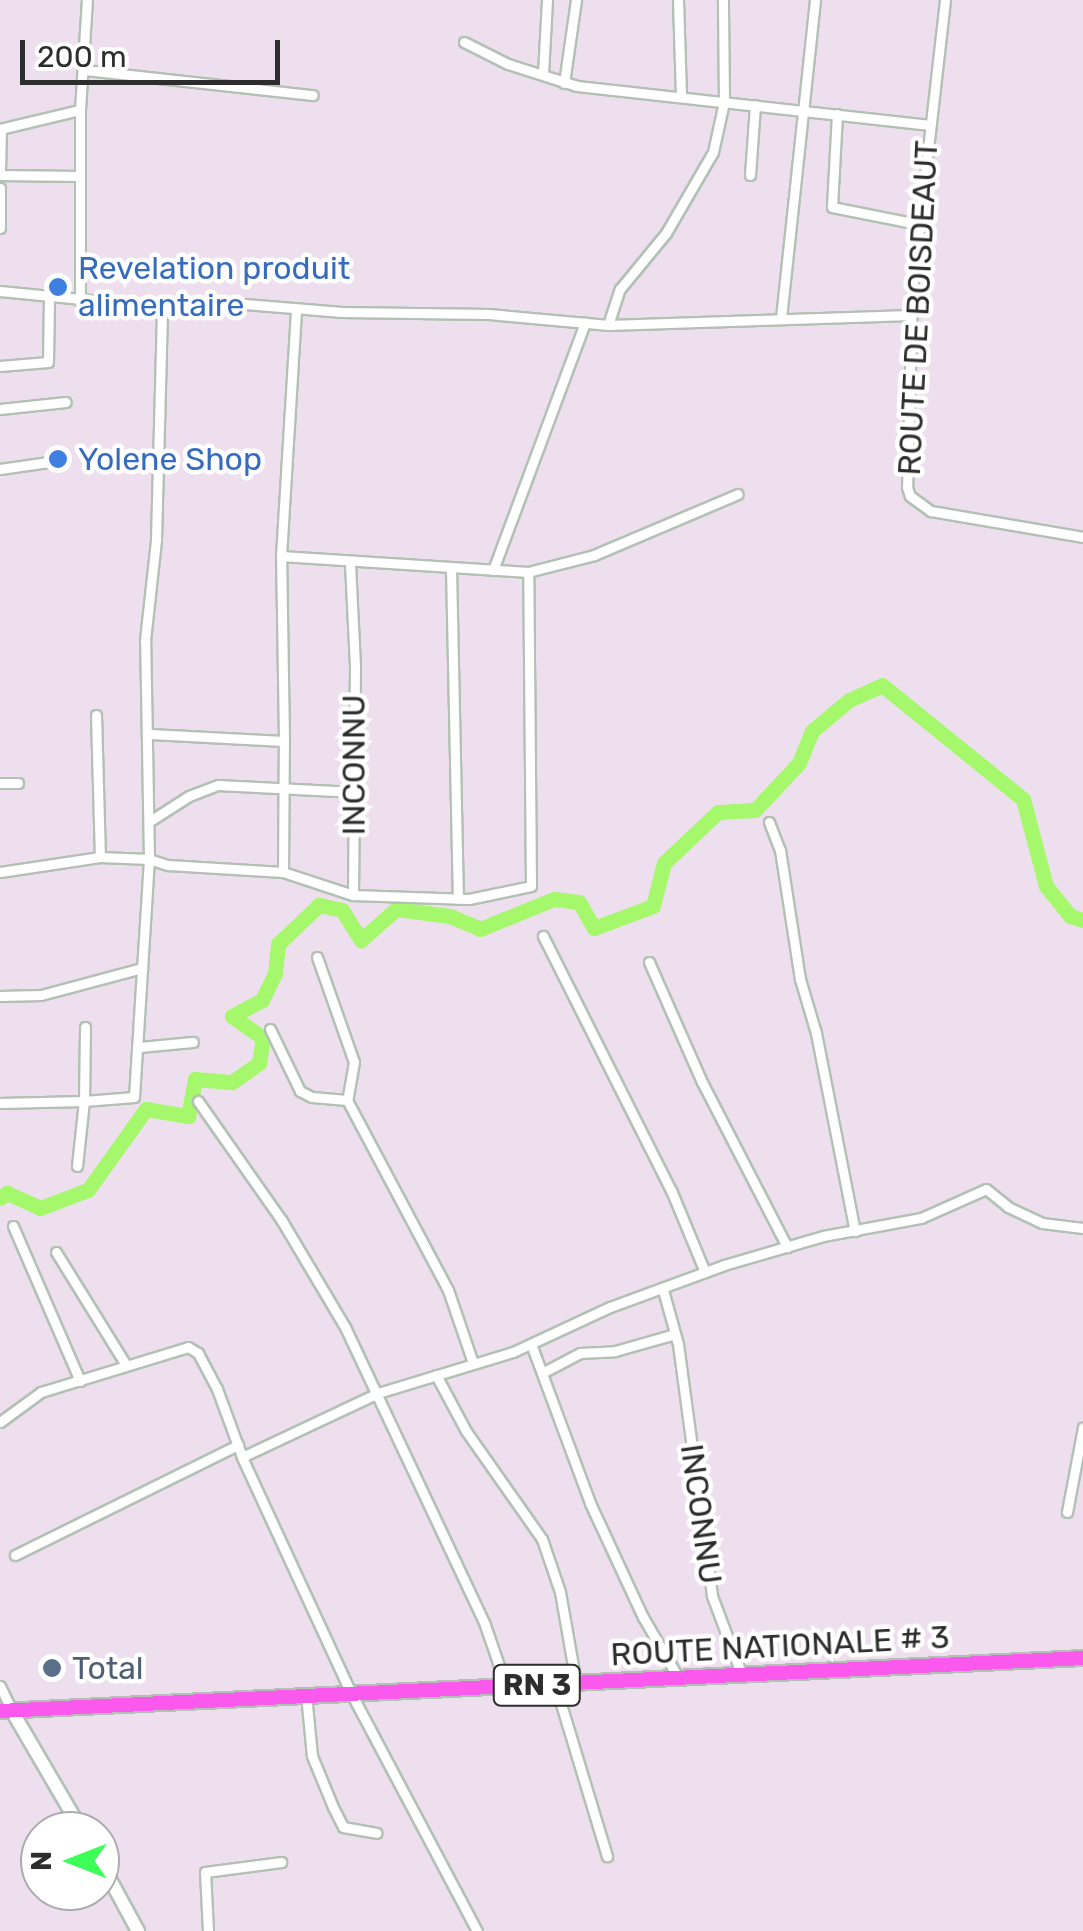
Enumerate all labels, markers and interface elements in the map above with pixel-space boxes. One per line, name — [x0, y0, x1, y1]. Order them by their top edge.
scale bar — [25, 20, 285, 82]
text: 200 m — [37, 39, 127, 75]
street label: ROUTE DE BOISDEAUT — [890, 140, 946, 476]
place label: Revelation produit alimentaire — [78, 250, 350, 325]
marker: Revelation produit alimentaire — [47, 276, 69, 298]
place label: Yolene Shop — [78, 440, 262, 478]
marker: Yolene Shop — [47, 448, 69, 470]
street label: INCONNU — [335, 695, 373, 835]
street label: INCONNU — [672, 1442, 730, 1586]
street label: ROUTE NATIONALE # 3 — [610, 1618, 950, 1674]
place label: Total — [72, 1649, 144, 1687]
marker: Total — [41, 1657, 63, 1679]
road number: RN 3 — [492, 1660, 582, 1710]
north arrow — [20, 1811, 120, 1911]
text: N — [25, 1851, 58, 1871]

